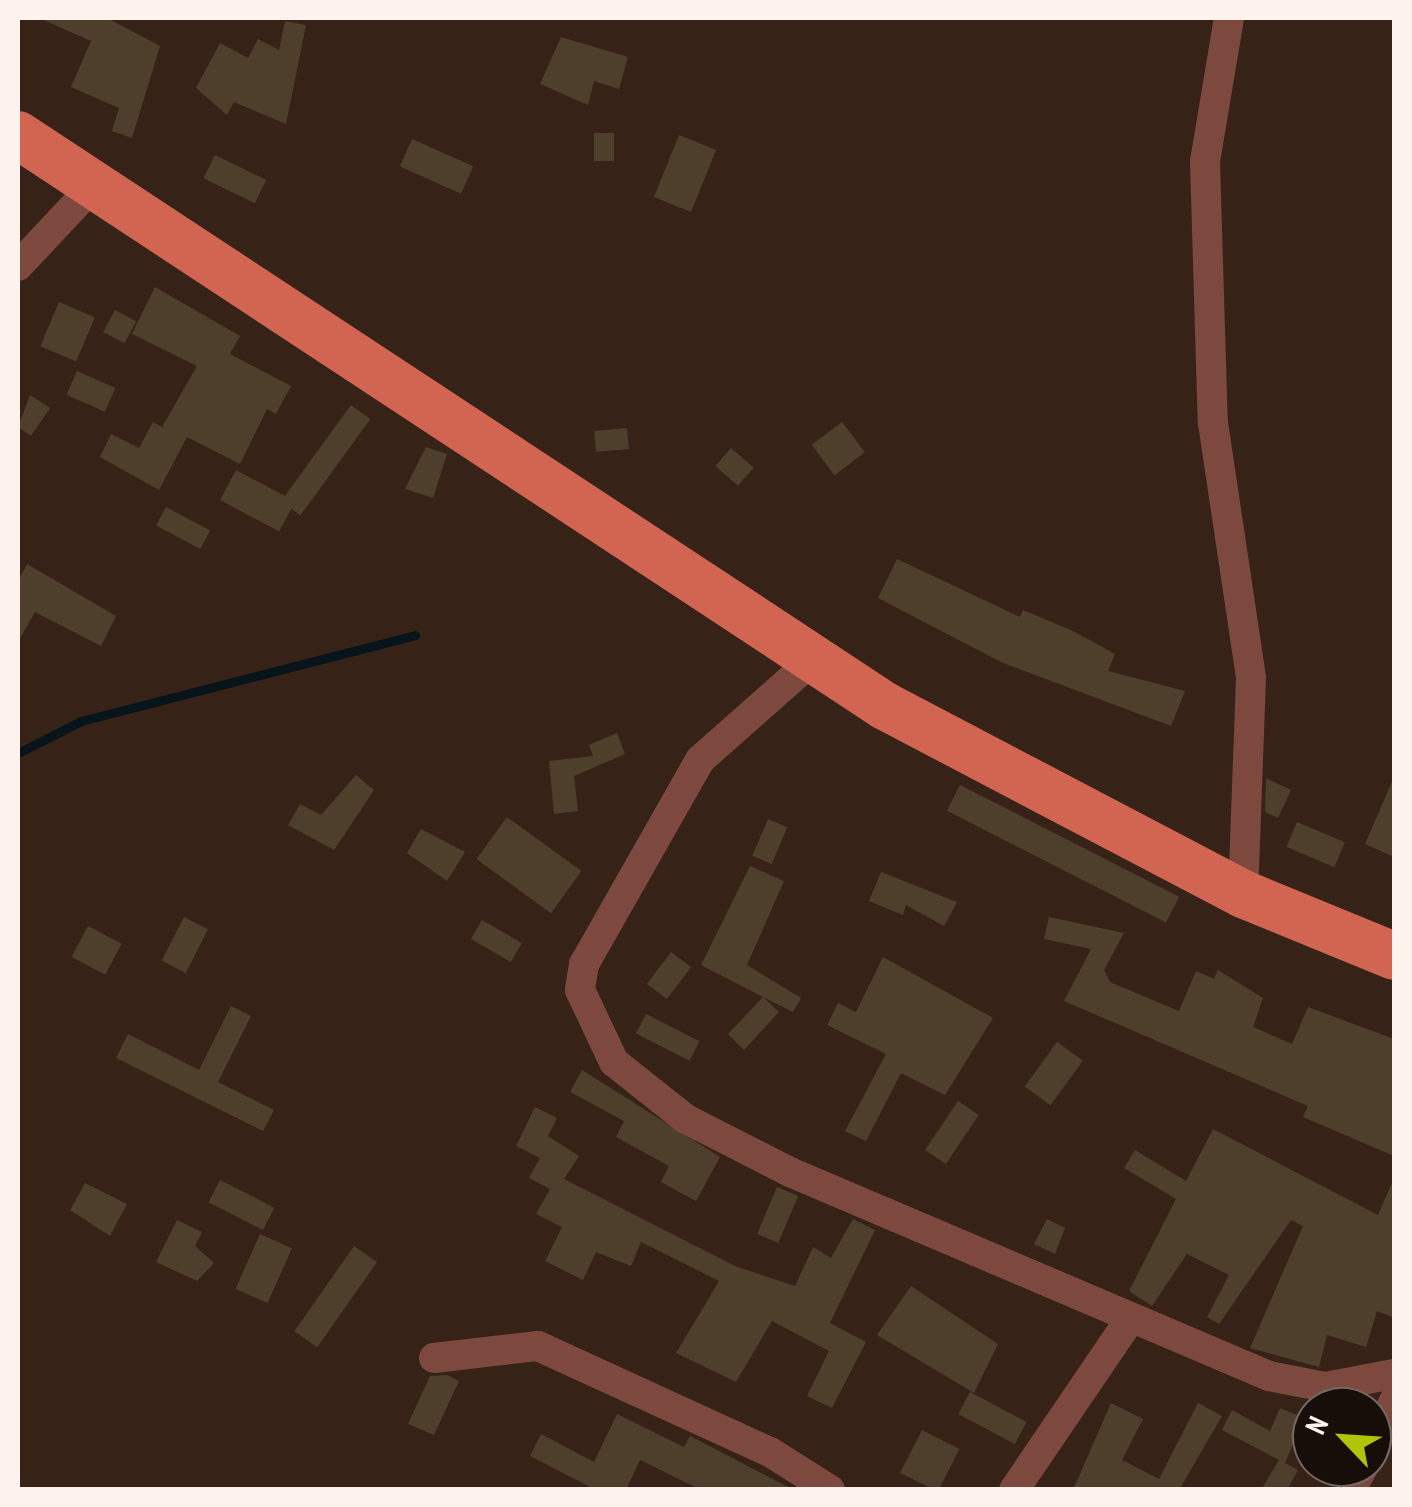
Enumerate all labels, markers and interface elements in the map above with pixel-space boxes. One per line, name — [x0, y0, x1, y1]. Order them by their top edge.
north arrow — [1292, 1387, 1392, 1487]
text: N — [1296, 1410, 1336, 1440]

